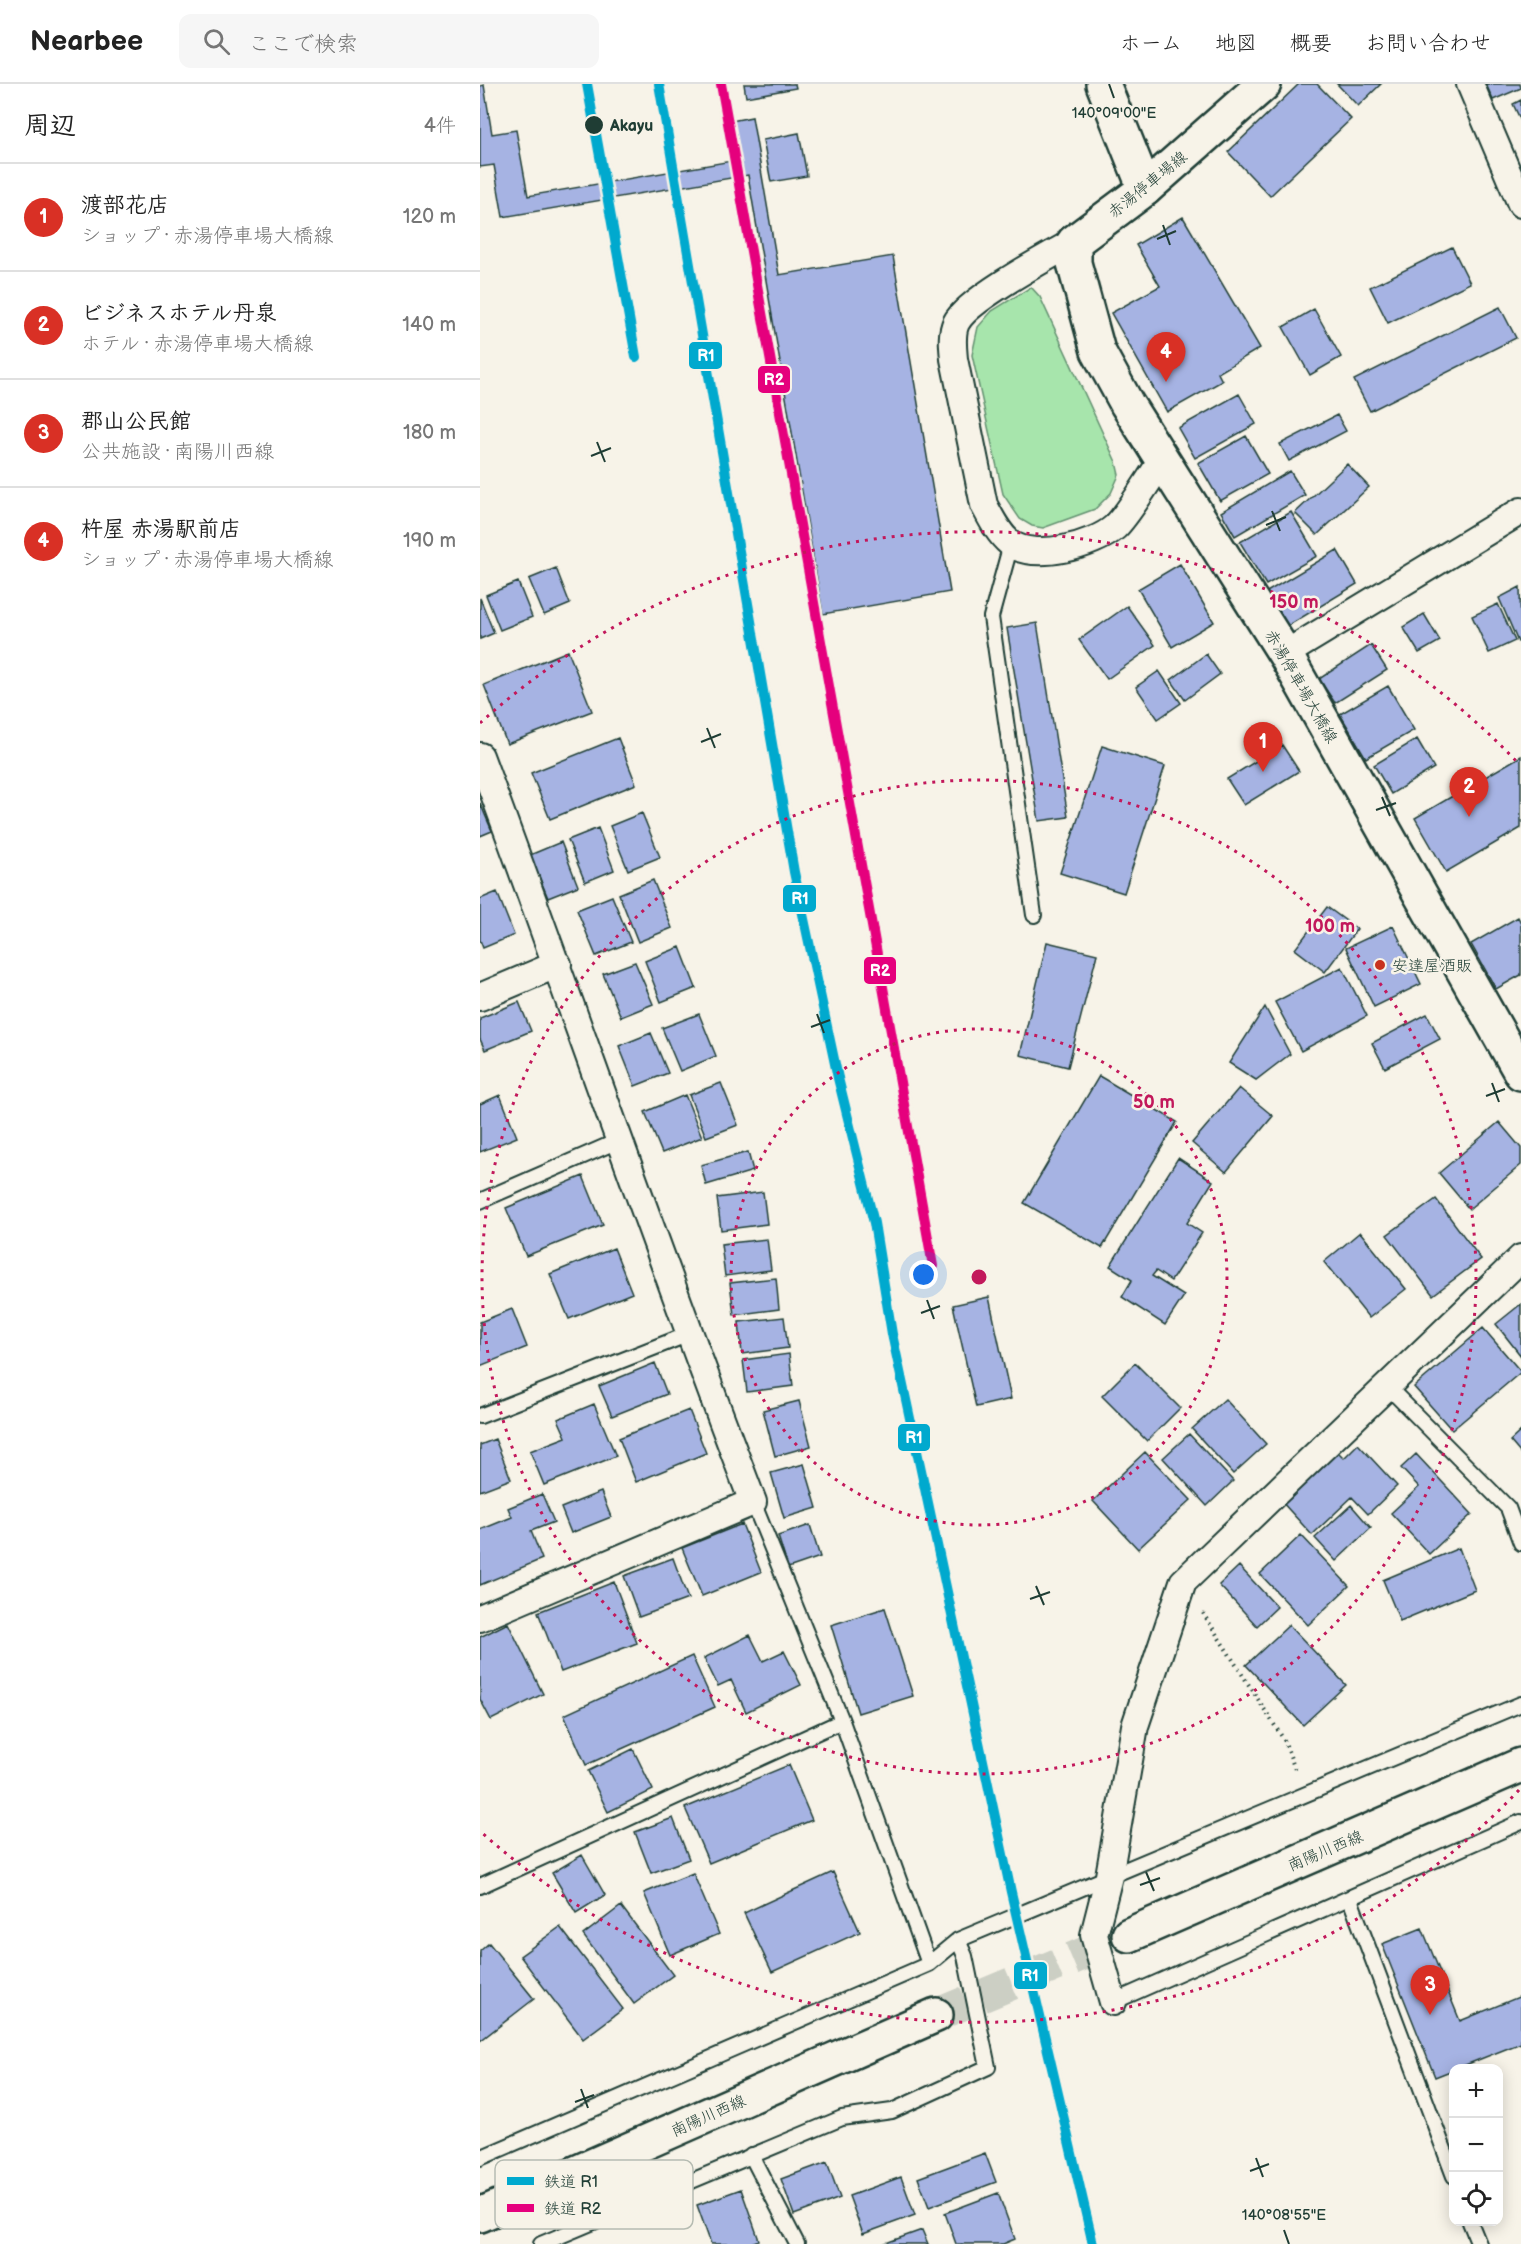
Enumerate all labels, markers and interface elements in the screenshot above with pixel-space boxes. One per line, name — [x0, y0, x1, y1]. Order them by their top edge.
search box — [179, 14, 599, 68]
text: Nearbee — [30, 25, 143, 58]
icon: search — [200, 25, 233, 58]
text: ここで検索 — [248, 31, 358, 58]
text: ホーム — [1120, 31, 1182, 56]
text: 地図 — [1215, 31, 1257, 56]
text: 概要 — [1290, 31, 1332, 56]
text: お問い合わせ — [1365, 31, 1491, 56]
text: 140°09'00"E — [1072, 104, 1156, 123]
text: 周辺 — [24, 111, 76, 142]
text: 4件 — [424, 114, 456, 138]
marker: Akayu — [583, 114, 605, 136]
place label: Akayu — [609, 117, 653, 136]
street label: 赤湯停車場線 — [1105, 148, 1191, 223]
text: 渡部花店 — [81, 192, 169, 219]
text: 1 — [39, 205, 48, 229]
text: 120 m — [403, 205, 456, 229]
text: ショップ · 赤湯停車場大橋線 — [81, 224, 333, 248]
text: ビジネスホテル丹泉 — [81, 300, 277, 327]
text: 2 — [38, 313, 49, 337]
text: 140 m — [402, 313, 456, 337]
text: ホテル · 赤湯停車場大橋線 — [81, 332, 313, 356]
pin: 4 — [1146, 332, 1186, 382]
line badge: R1 — [688, 341, 723, 370]
text: R1 — [697, 347, 715, 366]
line badge: R2 — [757, 365, 791, 394]
text: R2 — [764, 371, 785, 390]
text: 郡山公民館 — [81, 408, 191, 435]
text: 3 — [38, 421, 49, 445]
text: 180 m — [403, 421, 456, 445]
text: 公共施設 · 南陽川西線 — [81, 440, 274, 464]
text: 杵屋 赤湯駅前店 — [81, 516, 241, 543]
text: 4 — [38, 529, 49, 553]
text: 190 m — [403, 529, 456, 553]
text: ショップ · 赤湯停車場大橋線 — [81, 548, 333, 572]
text: 150 m — [1269, 592, 1319, 613]
street label: 赤湯停車場大橋線 — [1260, 627, 1341, 747]
pin: 1 — [1244, 722, 1282, 772]
pin: 2 — [1450, 768, 1488, 817]
line badge: R1 — [782, 884, 817, 913]
text: R1 — [791, 890, 809, 909]
text: 100 m — [1305, 916, 1355, 937]
line badge: R2 — [863, 956, 897, 985]
place label: 安達屋酒販 — [1392, 957, 1472, 976]
marker: 安達屋酒販 — [1373, 958, 1387, 972]
text: R2 — [870, 962, 891, 981]
text: 50 m — [1133, 1092, 1175, 1113]
your location — [909, 1260, 938, 1289]
centre of rings — [969, 1267, 989, 1287]
line badge: R1 — [897, 1423, 931, 1452]
text: R1 — [905, 1429, 923, 1448]
street label: 南陽川西線 — [1285, 1827, 1366, 1876]
line badge: R1 — [1013, 1961, 1048, 1990]
pin: 3 — [1410, 1966, 1450, 2015]
text: R1 — [1021, 1967, 1039, 1986]
map controls — [1449, 2064, 1503, 2226]
button: + — [1449, 2064, 1503, 2118]
street label: 南陽川西線 — [668, 2091, 749, 2141]
button: − — [1449, 2118, 1503, 2172]
legend — [495, 2160, 693, 2229]
button: locate — [1449, 2172, 1503, 2226]
text: 鉄道 R1 — [544, 2173, 598, 2192]
text: 鉄道 R2 — [544, 2200, 602, 2219]
text: 140°08'55"E — [1242, 2206, 1326, 2225]

